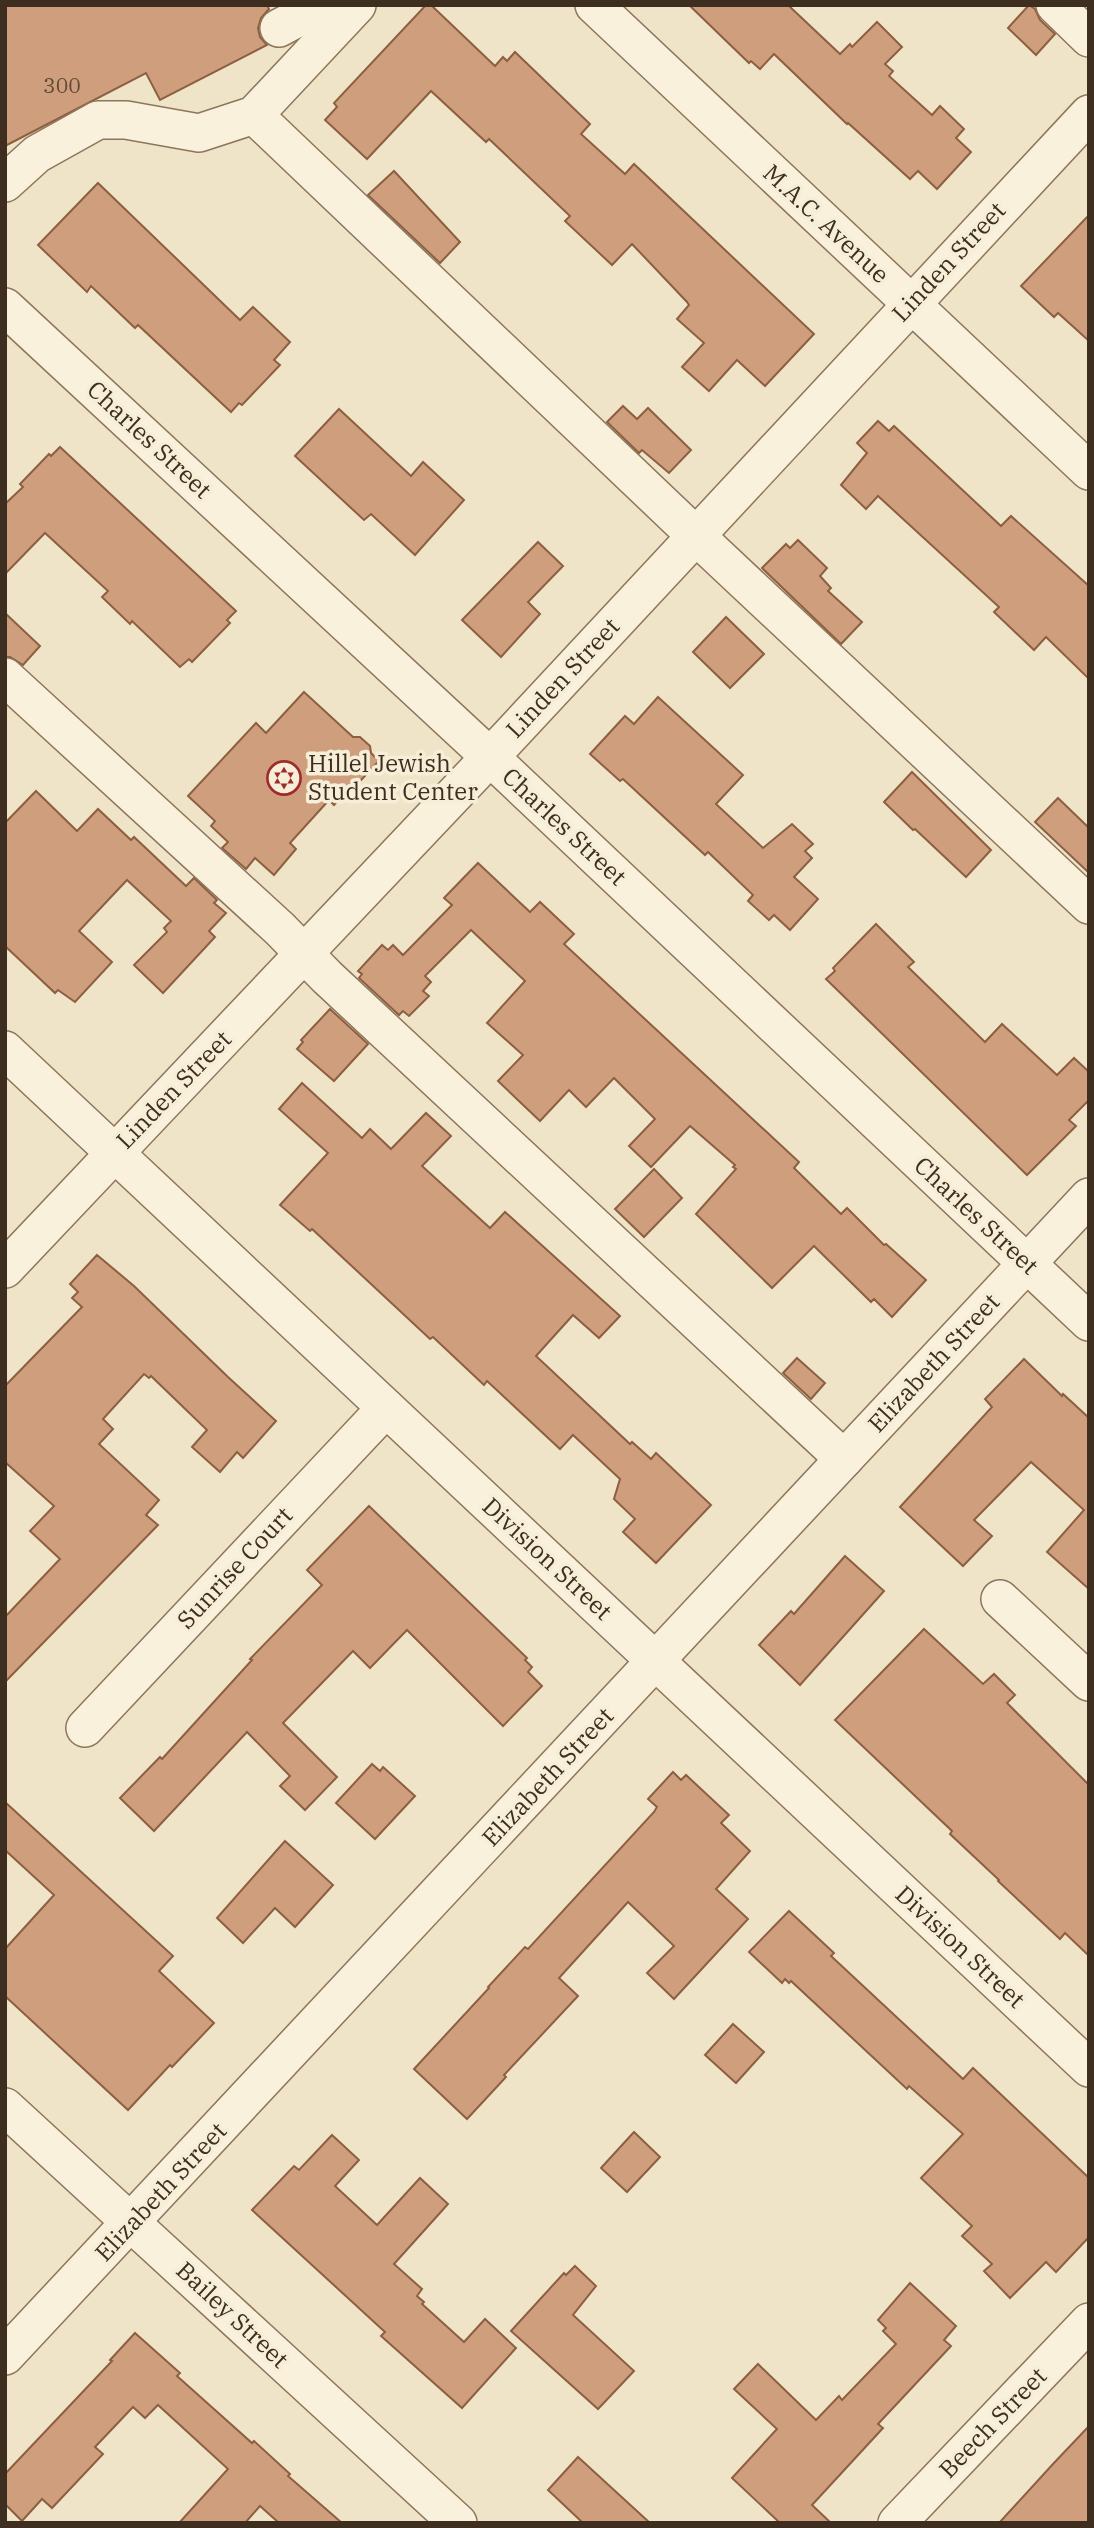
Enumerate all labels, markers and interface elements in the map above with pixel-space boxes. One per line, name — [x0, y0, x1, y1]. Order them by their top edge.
house number: 300 — [43, 71, 81, 99]
street label: M.A.C. Avenue — [757, 157, 897, 290]
street label: Linden Street — [884, 194, 1012, 328]
street label: Charles Street — [81, 373, 219, 505]
street label: Linden Street — [498, 610, 626, 744]
place label: Hillel Jewish Student Center — [308, 747, 478, 807]
synagogue icon: Hillel Jewish Student Center — [265, 759, 303, 797]
street label: Charles Street — [496, 760, 634, 892]
street label: Linden Street — [109, 1023, 238, 1155]
street label: Charles Street — [908, 1149, 1046, 1281]
street label: Elizabeth Street — [860, 1286, 1006, 1439]
street label: Division Street — [476, 1490, 619, 1627]
street label: Sunrise Court — [169, 1499, 299, 1635]
street label: Elizabeth Street — [474, 1700, 620, 1853]
street label: Division Street — [889, 1878, 1032, 2015]
street label: Elizabeth Street — [87, 2115, 233, 2268]
street label: Bailey Street — [170, 2254, 296, 2375]
street label: Beech Street — [931, 2360, 1053, 2485]

